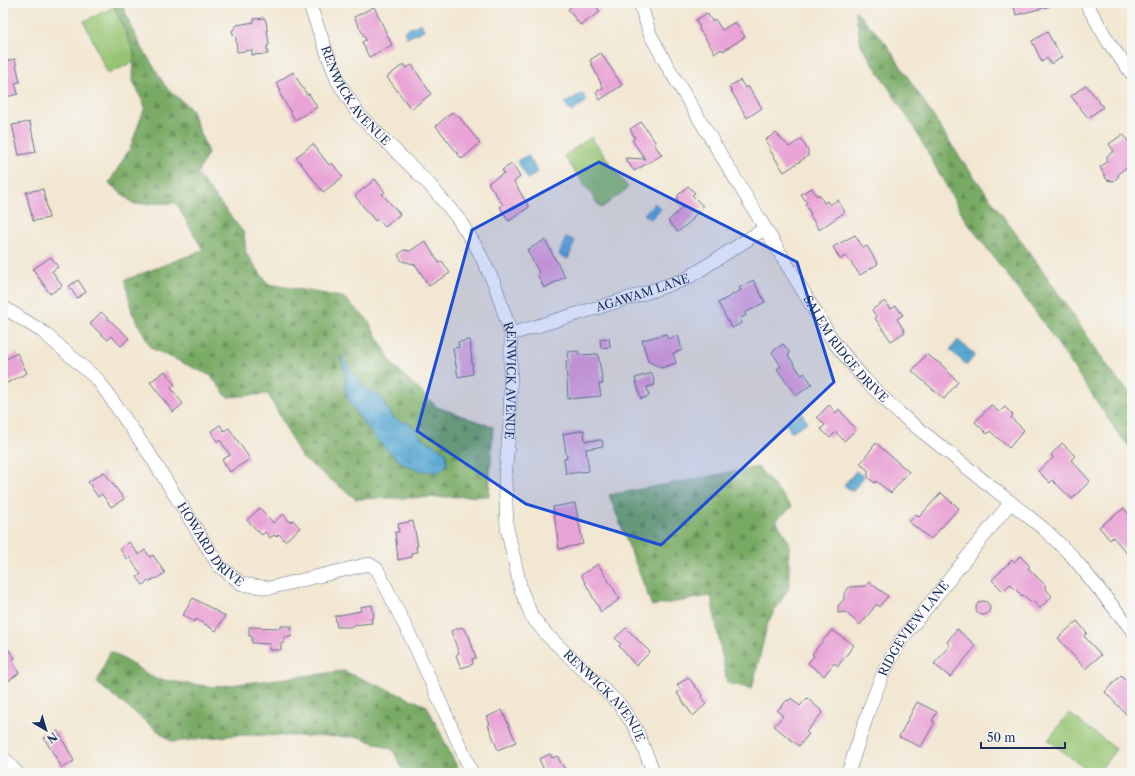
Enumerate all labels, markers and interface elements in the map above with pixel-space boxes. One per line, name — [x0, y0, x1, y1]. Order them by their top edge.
street label: RENWICK AVENUE — [318, 44, 394, 149]
street label: AGAWAM LANE — [593, 270, 691, 315]
street label: SALEM RIDGE DRIVE — [800, 293, 892, 405]
street label: RENWICK AVENUE — [501, 320, 519, 440]
street label: HOWARD DRIVE — [174, 499, 247, 589]
street label: RIDGEVIEW LANE — [875, 578, 952, 678]
street label: RENWICK AVENUE — [560, 647, 648, 744]
north arrow — [26, 710, 66, 750]
scale bar — [981, 724, 1065, 750]
text: N — [44, 729, 60, 747]
text: 50 m — [987, 730, 1016, 745]

